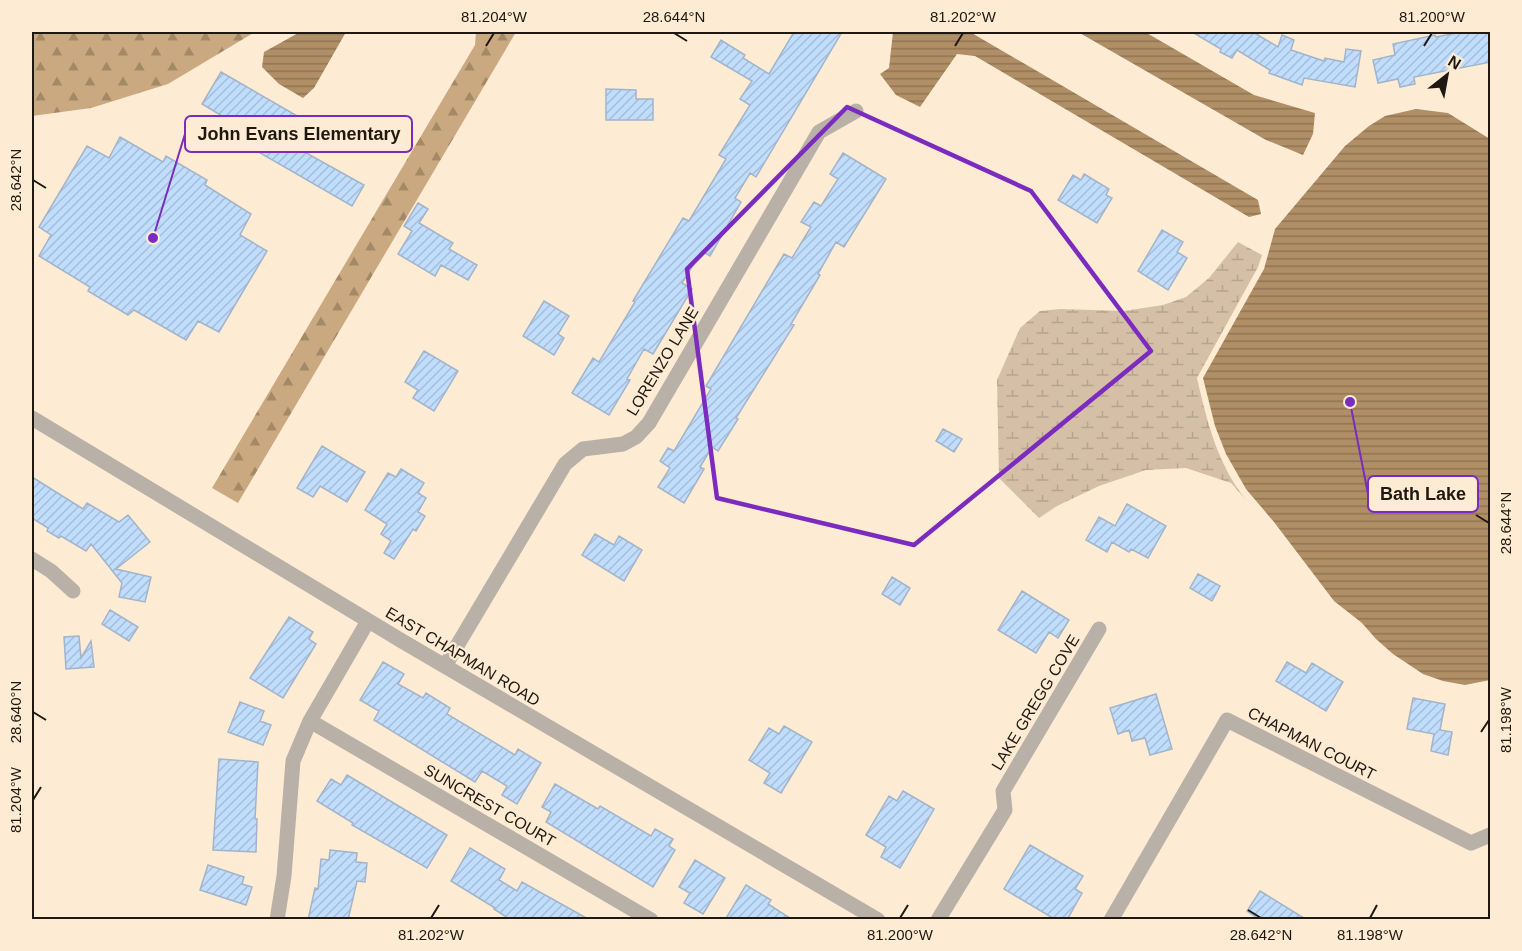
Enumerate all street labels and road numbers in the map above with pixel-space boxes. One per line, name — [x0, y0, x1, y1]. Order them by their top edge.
street label: LORENZO LANE — [623, 304, 702, 419]
street label: EAST CHAPMAN ROAD — [383, 604, 543, 709]
street label: LAKE GREGG COVE — [988, 632, 1083, 773]
street label: CHAPMAN COURT — [1245, 704, 1379, 783]
street label: SUNCREST COURT — [421, 761, 559, 850]

